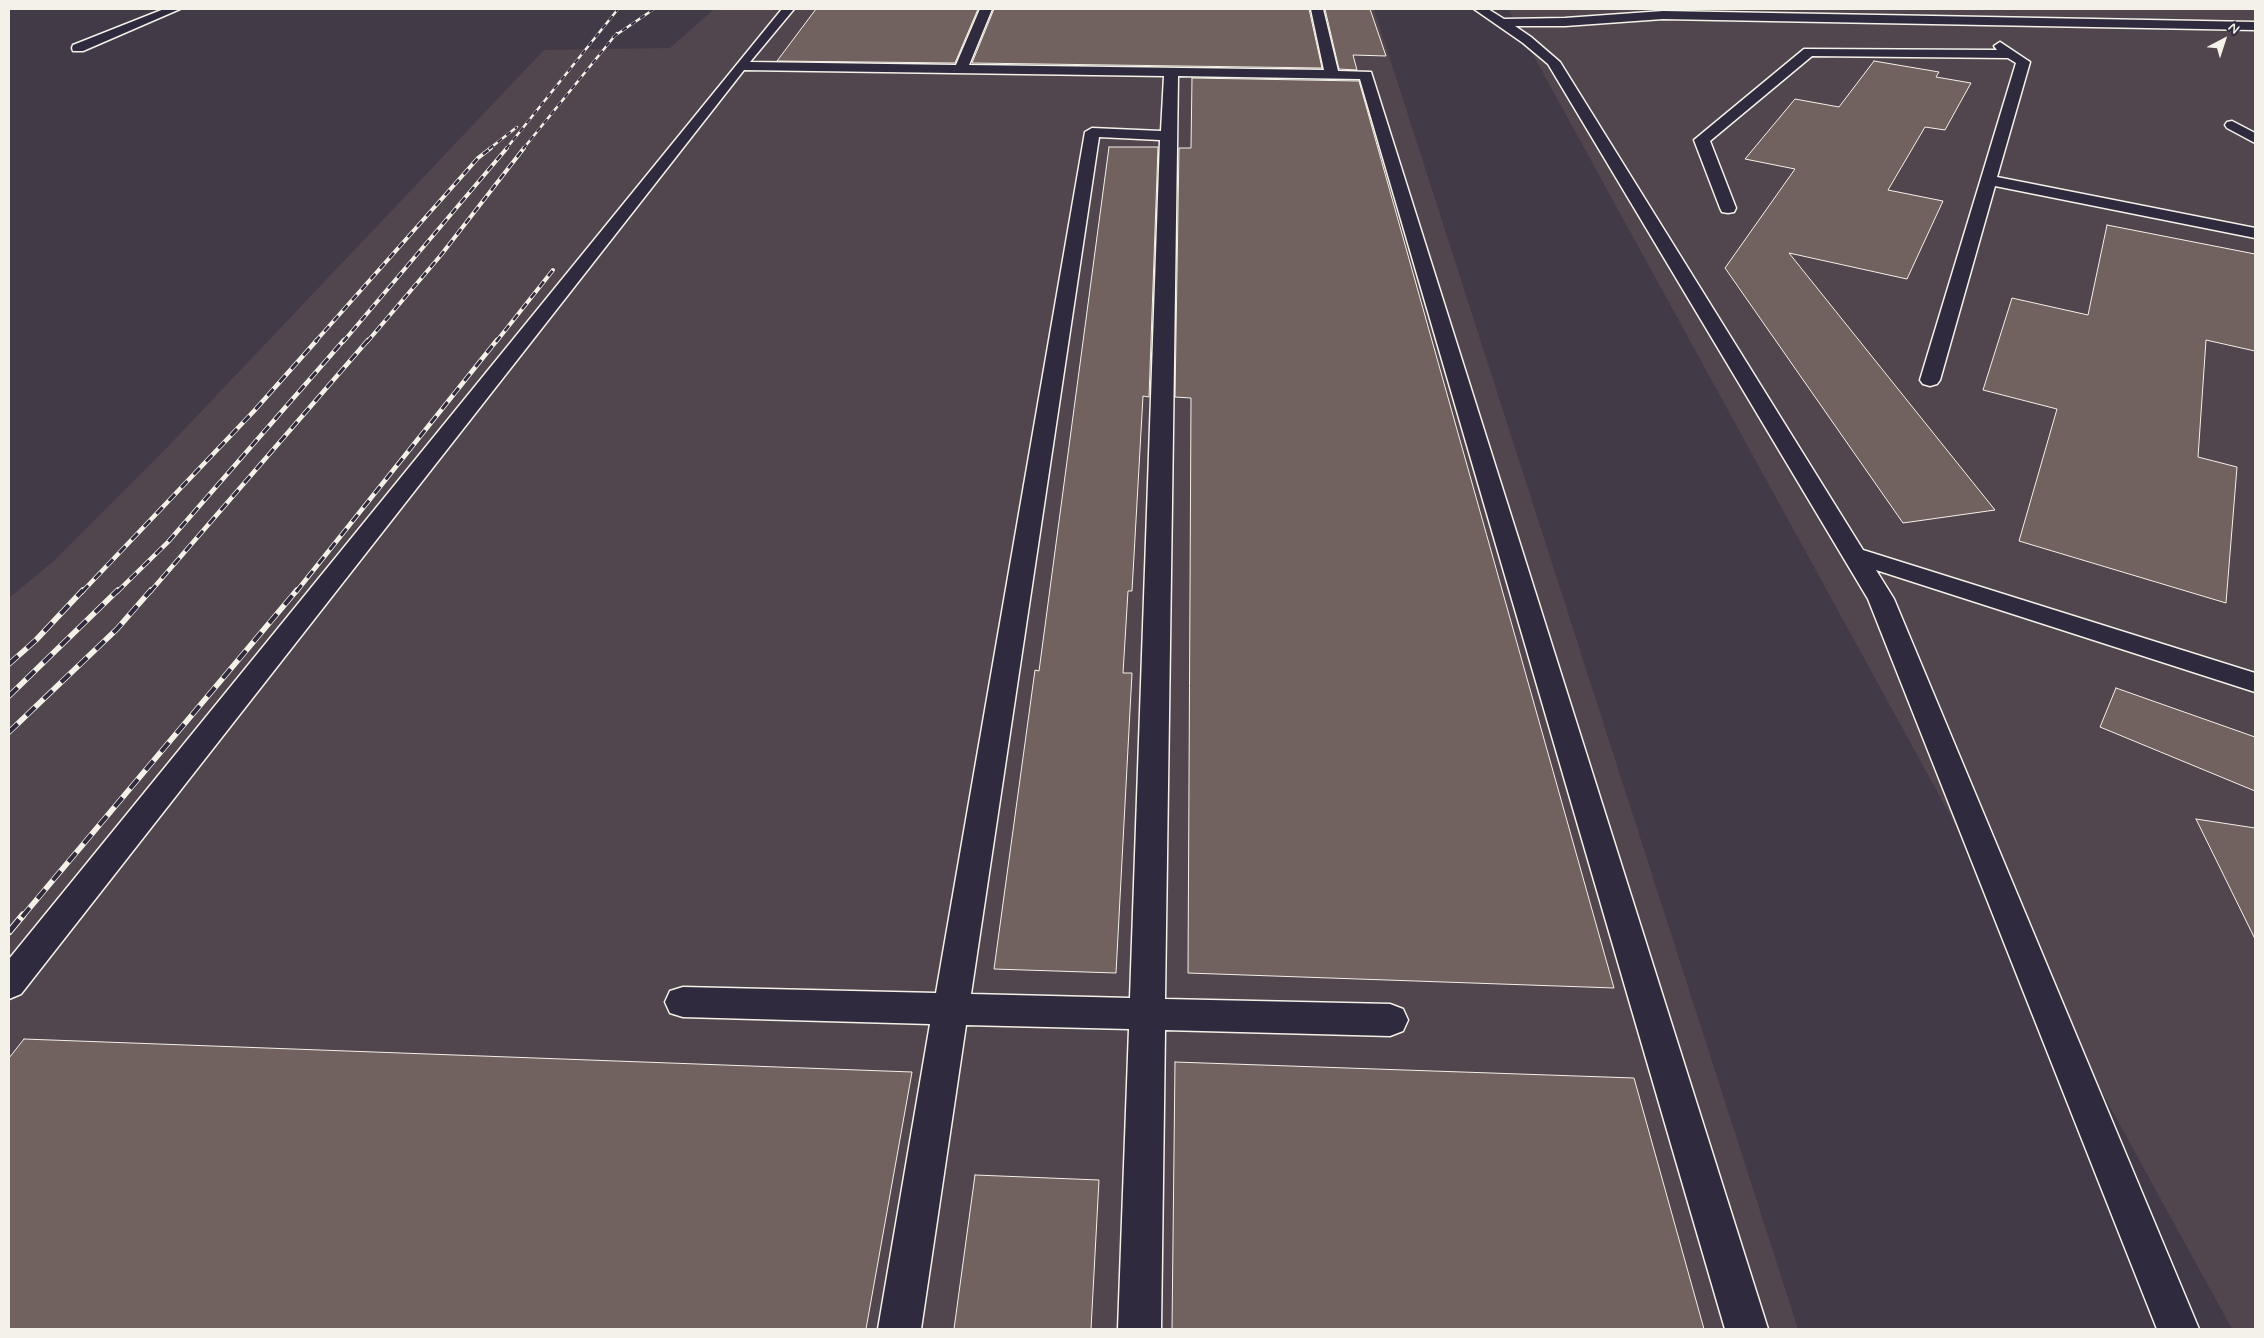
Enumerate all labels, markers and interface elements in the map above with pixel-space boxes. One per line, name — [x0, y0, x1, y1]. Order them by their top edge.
north arrow — [2199, 15, 2249, 65]
text: N — [2224, 19, 2243, 38]

